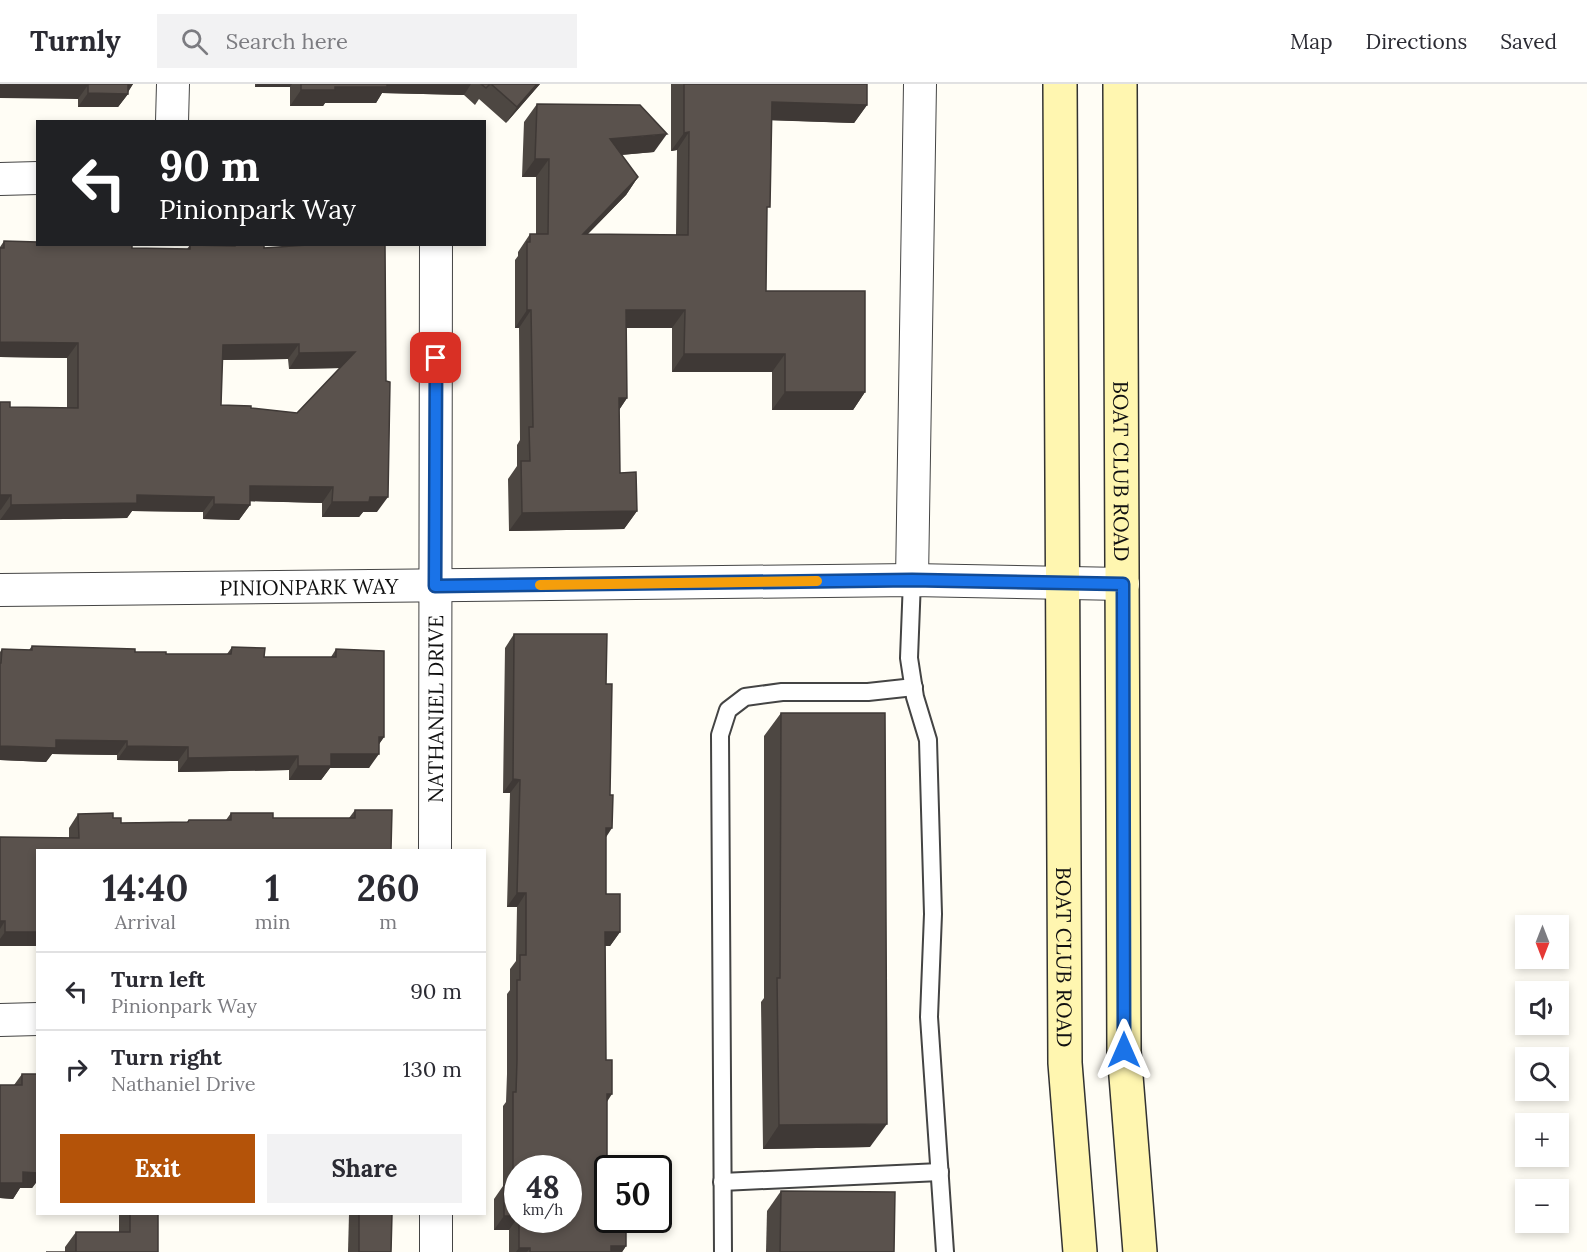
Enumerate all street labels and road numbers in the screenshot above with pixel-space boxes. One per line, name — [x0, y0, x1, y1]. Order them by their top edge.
street label: BOAT CLUB ROAD — [1108, 381, 1135, 561]
street label: PINIONPARK WAY — [219, 572, 399, 601]
street label: NATHANIEL DRIVE — [422, 615, 449, 803]
street label: BOAT CLUB ROAD — [1050, 867, 1078, 1047]

